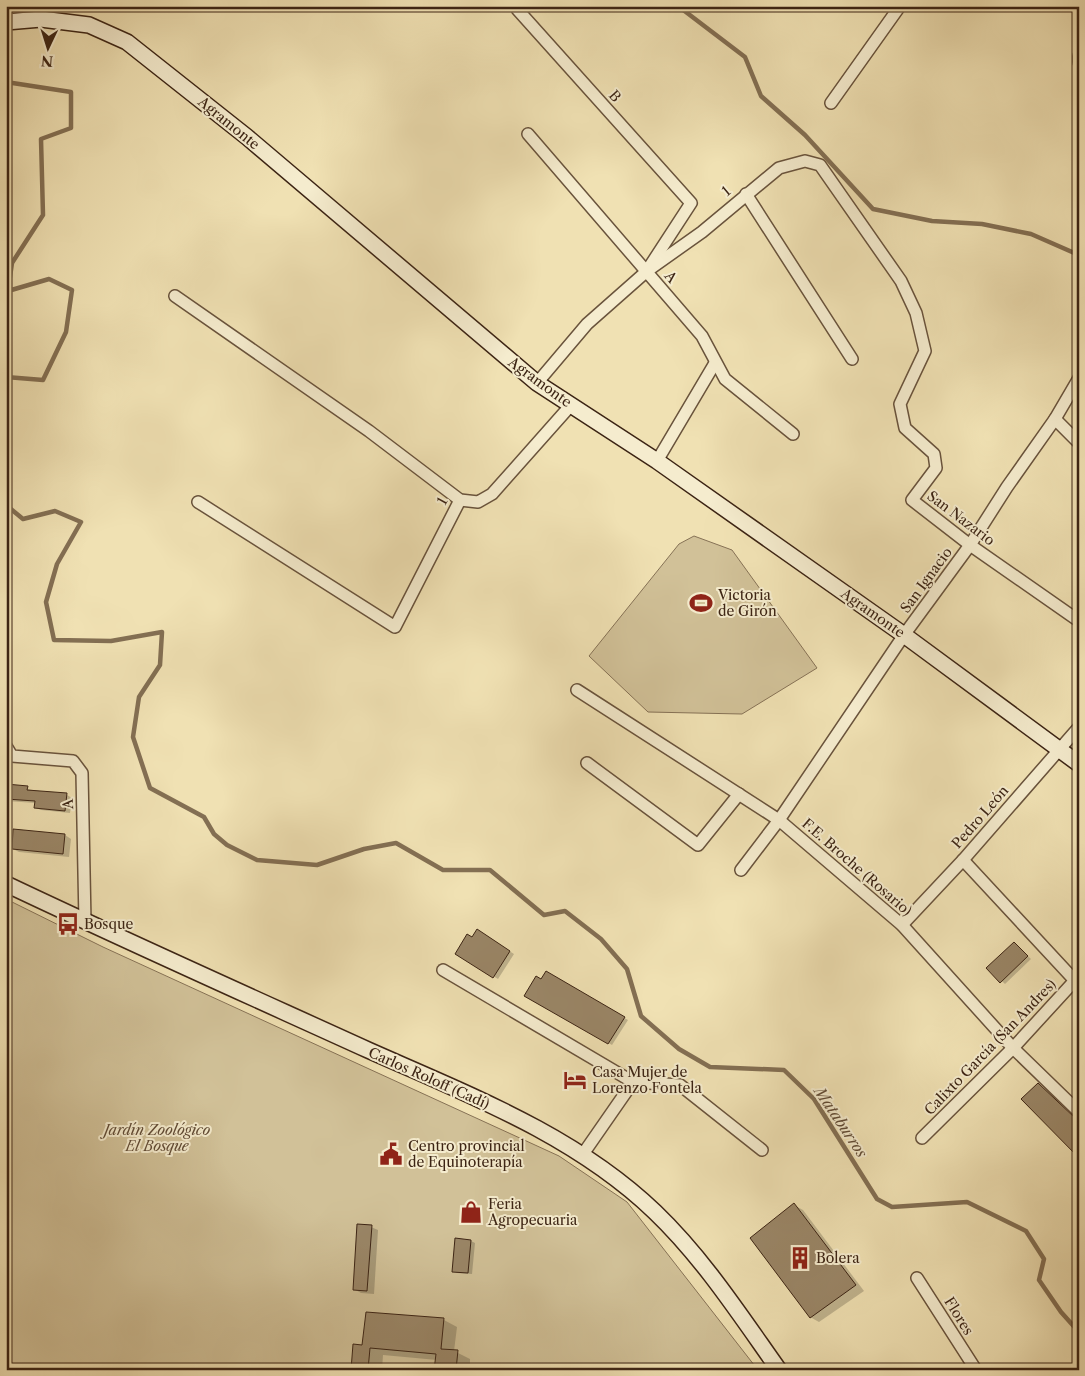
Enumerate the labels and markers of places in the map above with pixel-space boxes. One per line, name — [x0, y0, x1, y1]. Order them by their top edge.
place label: Victoria de Girón — [717, 586, 777, 620]
sports icon: Victoria de Girón — [688, 590, 714, 616]
bus stop icon: Bosque — [55, 911, 81, 937]
place label: Bosque — [84, 915, 134, 933]
place label: Casa Mujer de Lorenzo Fontela — [592, 1063, 702, 1097]
hotel icon: Casa Mujer de Lorenzo Fontela — [562, 1067, 588, 1093]
place label: Centro provincial de Equinoterapía — [408, 1137, 525, 1171]
public building icon: Centro provincial de Equinoterapía — [378, 1141, 404, 1167]
place label: Feria Agropecuaria — [487, 1195, 578, 1229]
shop icon: Feria Agropecuaria — [458, 1199, 484, 1225]
building icon: Bolera — [787, 1245, 813, 1271]
place label: Bolera — [816, 1249, 860, 1267]

